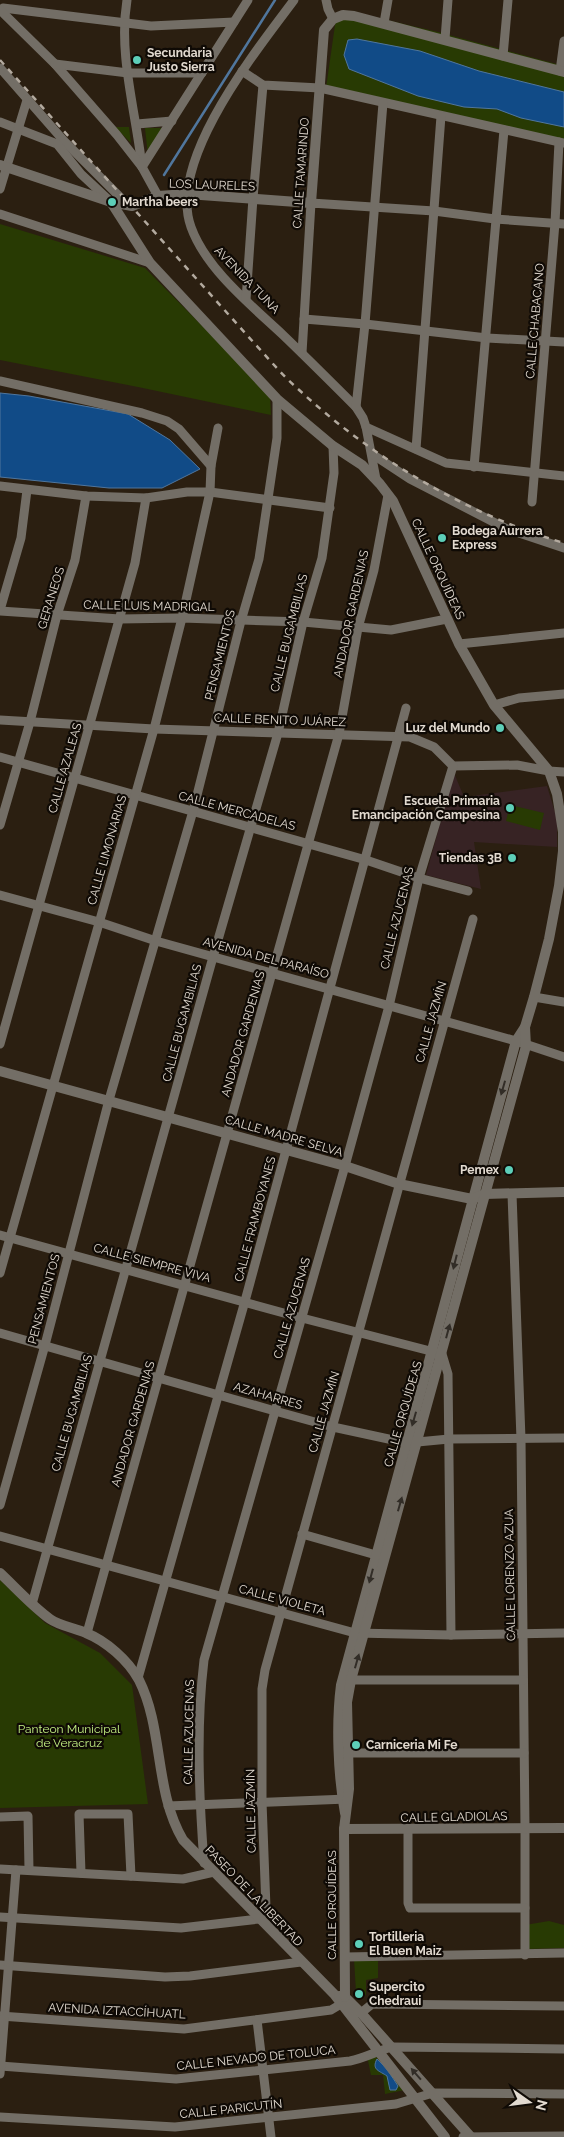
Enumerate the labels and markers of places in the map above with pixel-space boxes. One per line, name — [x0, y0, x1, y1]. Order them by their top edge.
place label: Secundaria Justo Sierra — [147, 46, 215, 74]
marker: Secundaria Justo Sierra — [131, 54, 143, 66]
place label: Martha beers — [122, 195, 198, 209]
marker: Martha beers — [106, 196, 118, 208]
place label: Bodega Aurrera Express — [452, 524, 543, 552]
marker: Bodega Aurrera Express — [436, 532, 448, 544]
place label: Luz del Mundo — [405, 721, 490, 735]
marker: Luz del Mundo — [494, 722, 506, 734]
place label: Escuela Primaria Emancipación Campesina — [352, 794, 500, 822]
marker: Escuela Primaria Emancipación Campesina — [504, 802, 516, 814]
place label: Tiendas 3B — [439, 851, 502, 865]
marker: Tiendas 3B — [506, 852, 518, 864]
place label: Pemex — [460, 1163, 500, 1177]
marker: Pemex — [503, 1164, 515, 1176]
place label: Carniceria Mi Fe — [366, 1738, 457, 1752]
marker: Carniceria Mi Fe — [350, 1739, 362, 1751]
place label: Tortilleria El Buen Maiz — [369, 1930, 442, 1958]
marker: Tortilleria El Buen Maiz — [353, 1938, 365, 1950]
place label: Supercito Chedraui — [369, 1980, 425, 2008]
marker: Supercito Chedraui — [353, 1988, 365, 2000]

